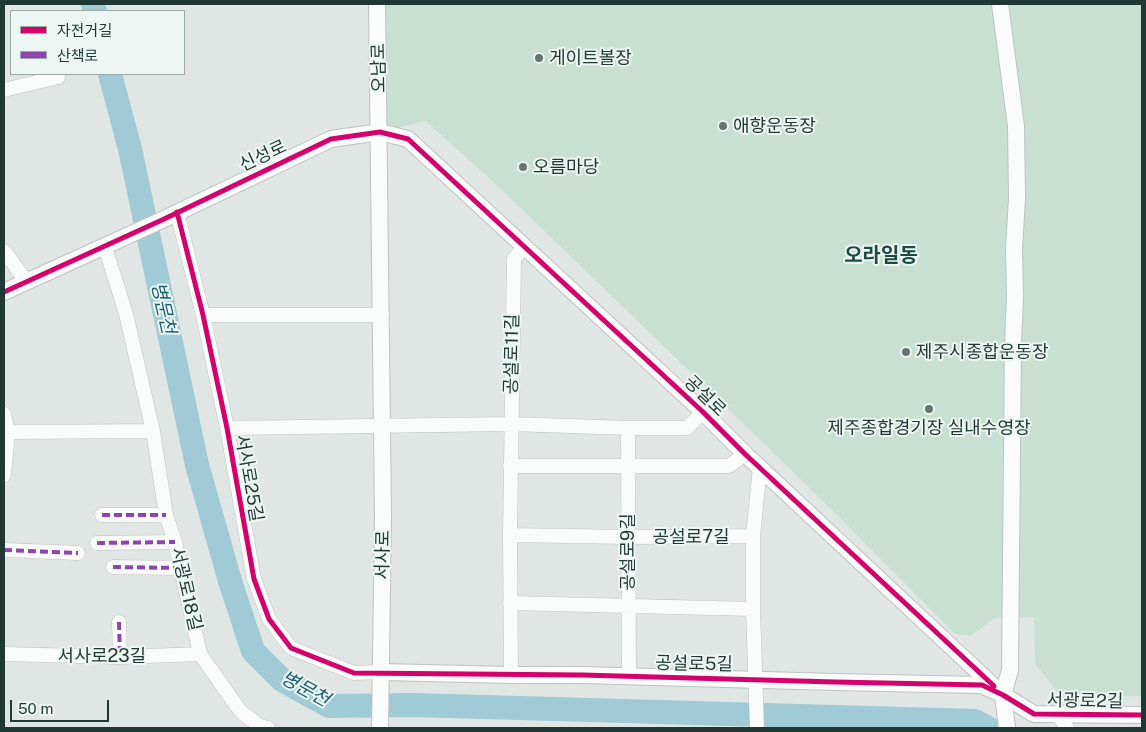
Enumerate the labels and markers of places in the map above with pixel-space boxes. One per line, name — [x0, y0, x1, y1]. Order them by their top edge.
place label: 게이트볼장 — [549, 47, 632, 69]
marker: 게이트볼장 — [533, 52, 545, 64]
place label: 애향운동장 — [733, 115, 816, 137]
marker: 애향운동장 — [717, 120, 729, 132]
place label: 오름마당 — [533, 156, 599, 178]
marker: 오름마당 — [517, 161, 529, 173]
place label: 제주시종합운동장 — [916, 341, 1048, 363]
marker: 제주시종합운동장 — [900, 346, 912, 358]
marker: 제주종합경기장 실내수영장 — [923, 403, 935, 415]
place label: 제주종합경기장 실내수영장 — [827, 417, 1031, 439]

